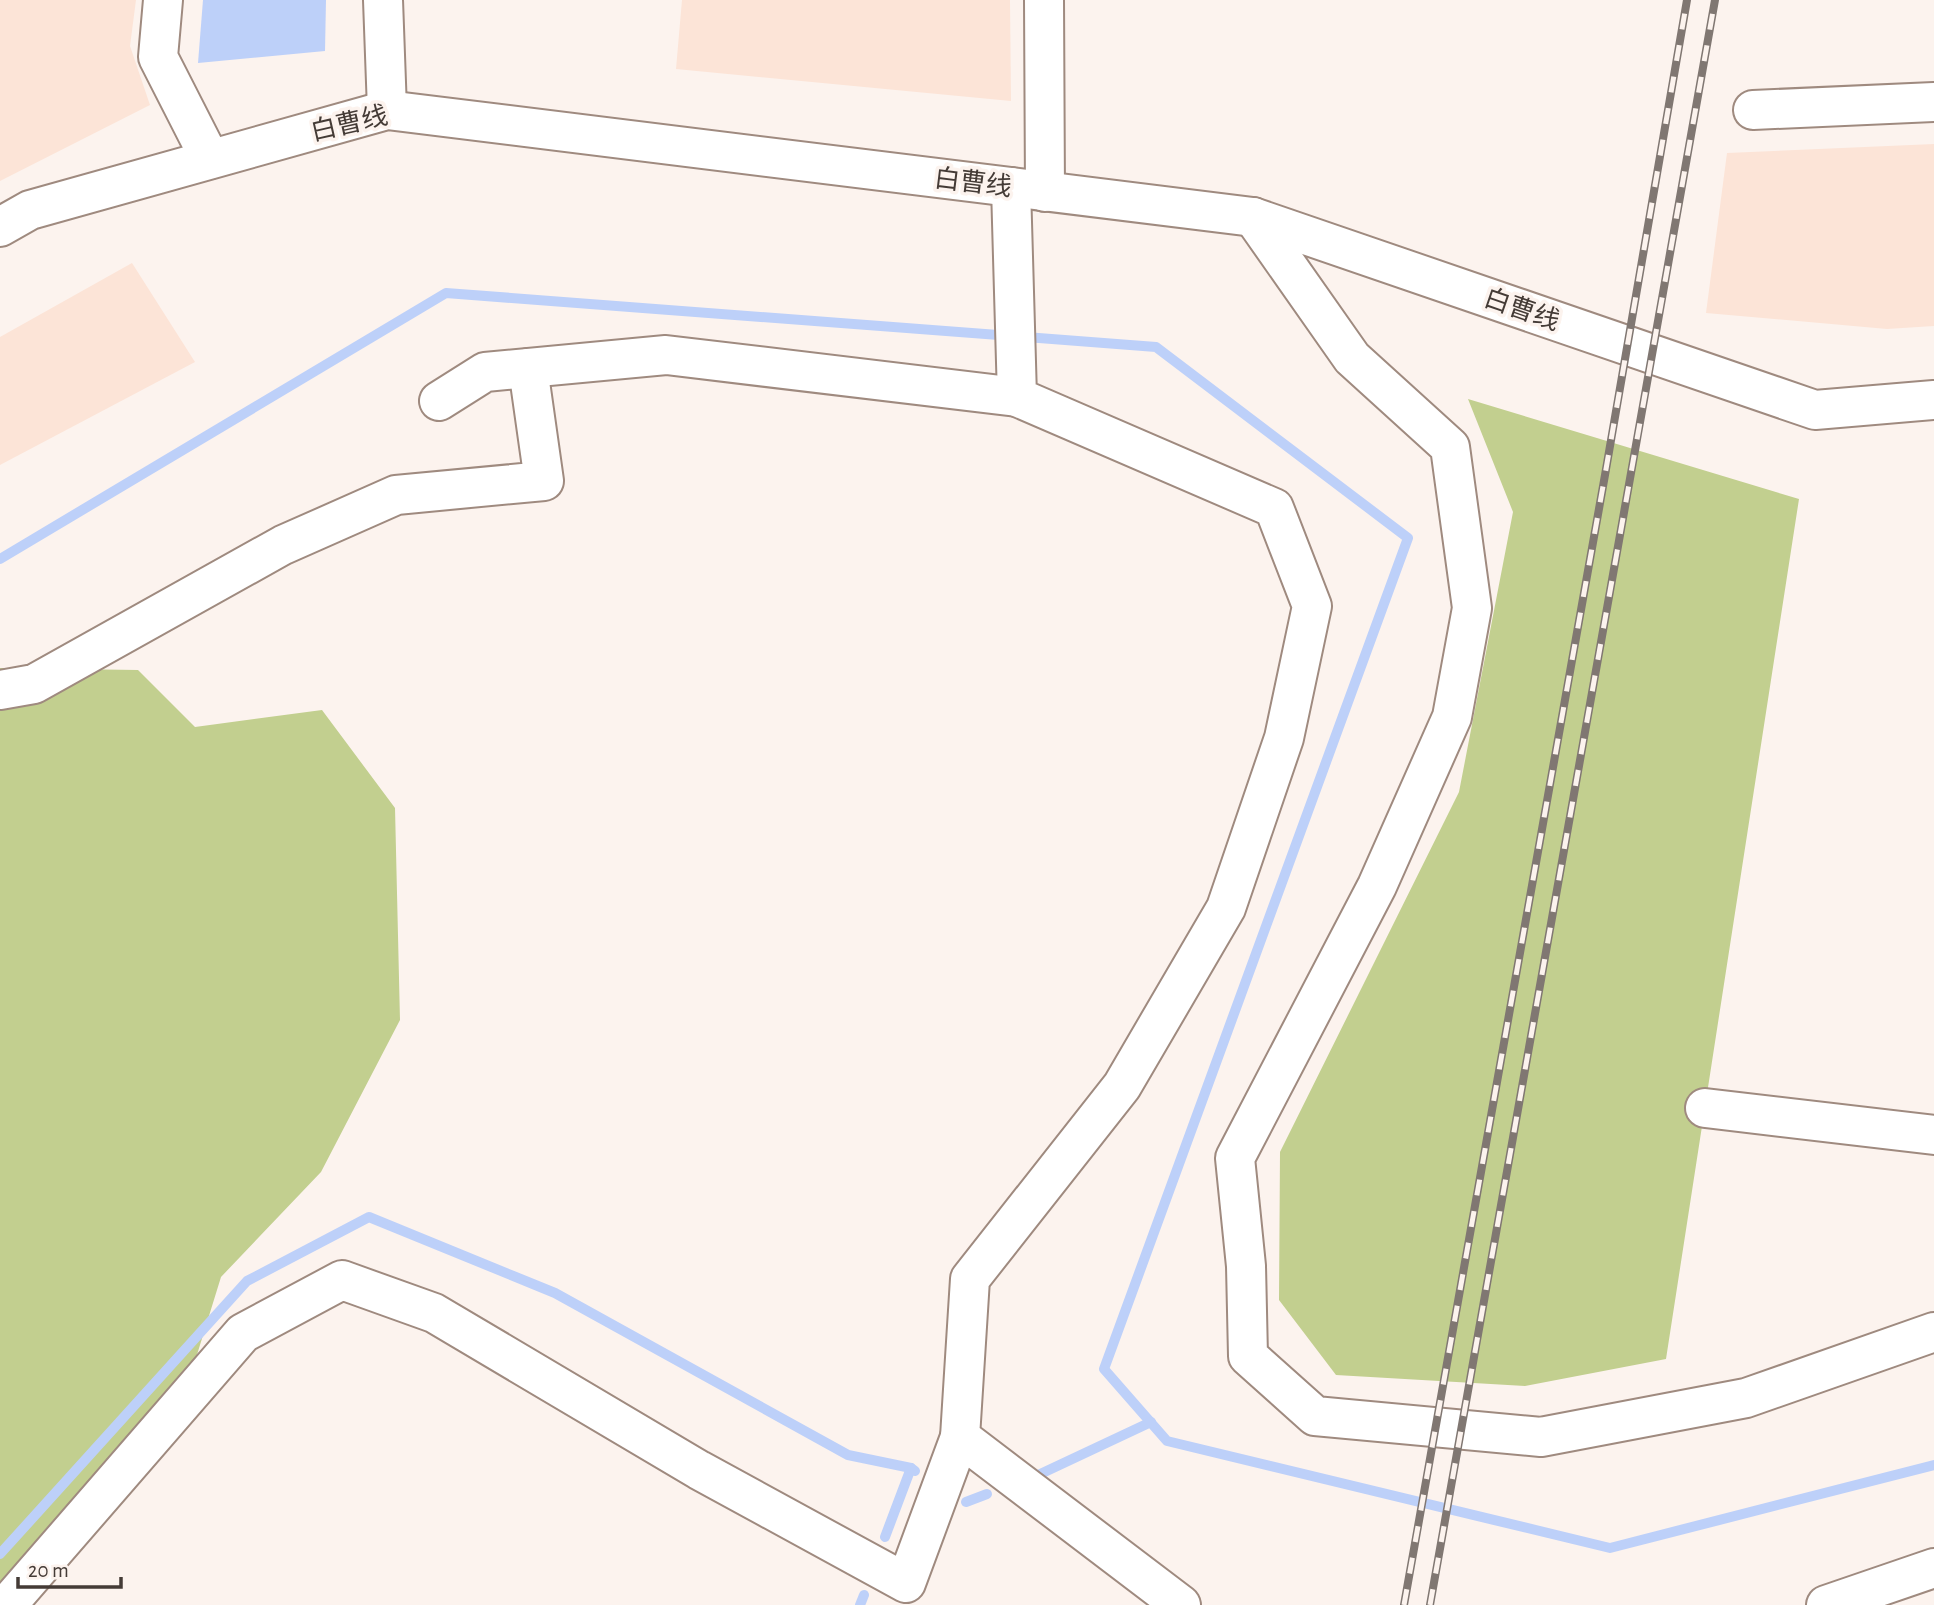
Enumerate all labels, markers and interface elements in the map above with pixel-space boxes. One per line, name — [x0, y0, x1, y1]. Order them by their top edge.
street label: 白曹线 — [308, 101, 390, 145]
street label: 白曹线 — [933, 163, 1013, 201]
street label: 白曹线 — [1481, 283, 1563, 335]
scale bar — [18, 1546, 121, 1590]
text: 20 m — [28, 1560, 69, 1581]

